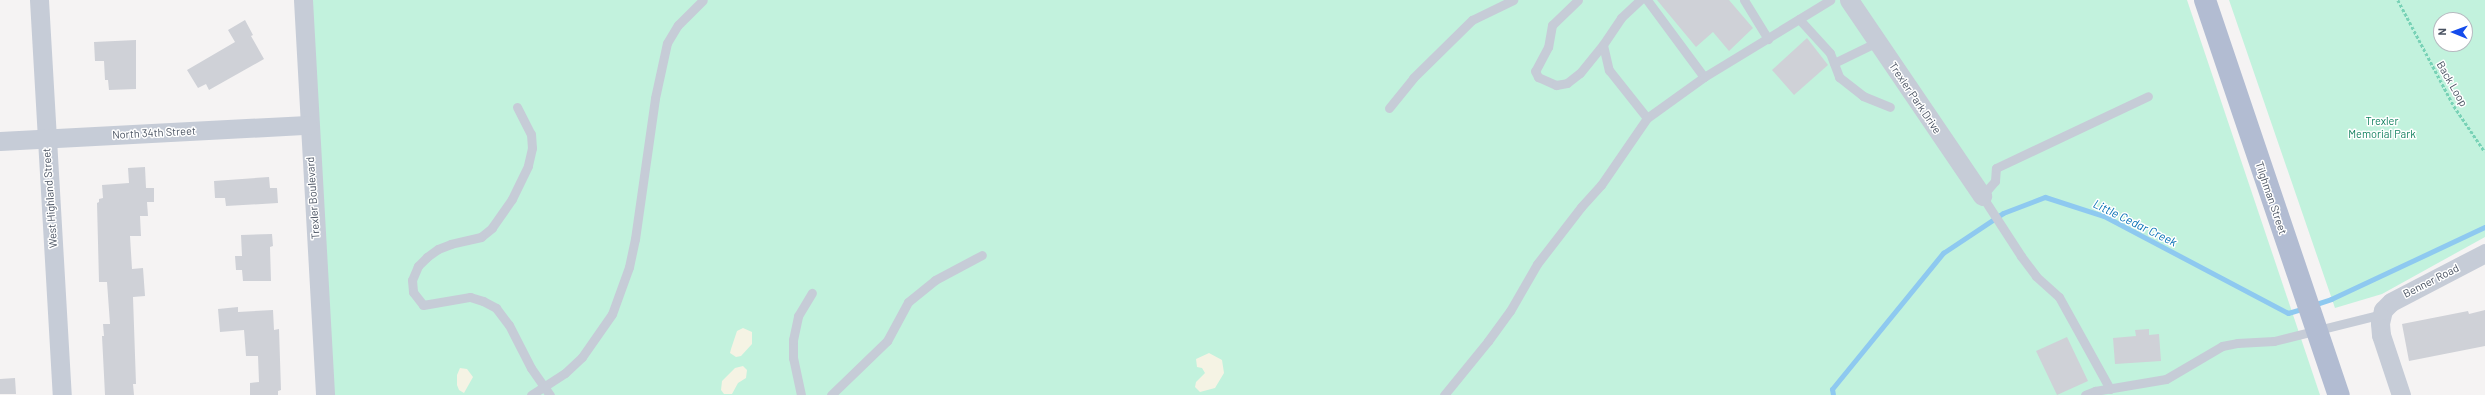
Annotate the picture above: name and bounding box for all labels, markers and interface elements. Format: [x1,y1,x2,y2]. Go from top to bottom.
north arrow [2433,12,2473,52]
text: N [2435,28,2448,36]
street label: Back Loop [2434,59,2470,109]
street label: Trexler Park Drive [1886,60,1944,136]
park label: Trexler Memorial Park [2348,115,2416,141]
street label: North 34th Street [112,124,196,142]
street label: West Highland Street [40,147,60,249]
street label: Trexler Boulevard [304,156,322,240]
street label: Tilghman Street [2252,160,2290,236]
water label: Little Cedar Creek [2091,197,2179,249]
street label: Benner Road [2401,261,2461,301]

